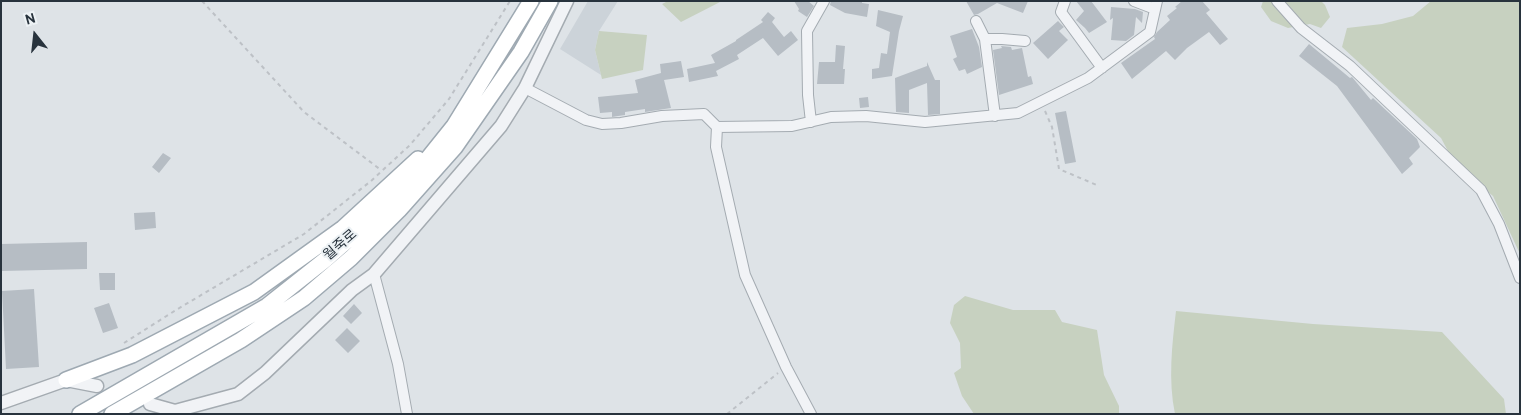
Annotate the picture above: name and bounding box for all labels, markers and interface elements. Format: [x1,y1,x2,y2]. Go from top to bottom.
north arrow [10,10,60,60]
text: N [24,11,38,30]
street label: 월죽로 [321,227,361,265]

